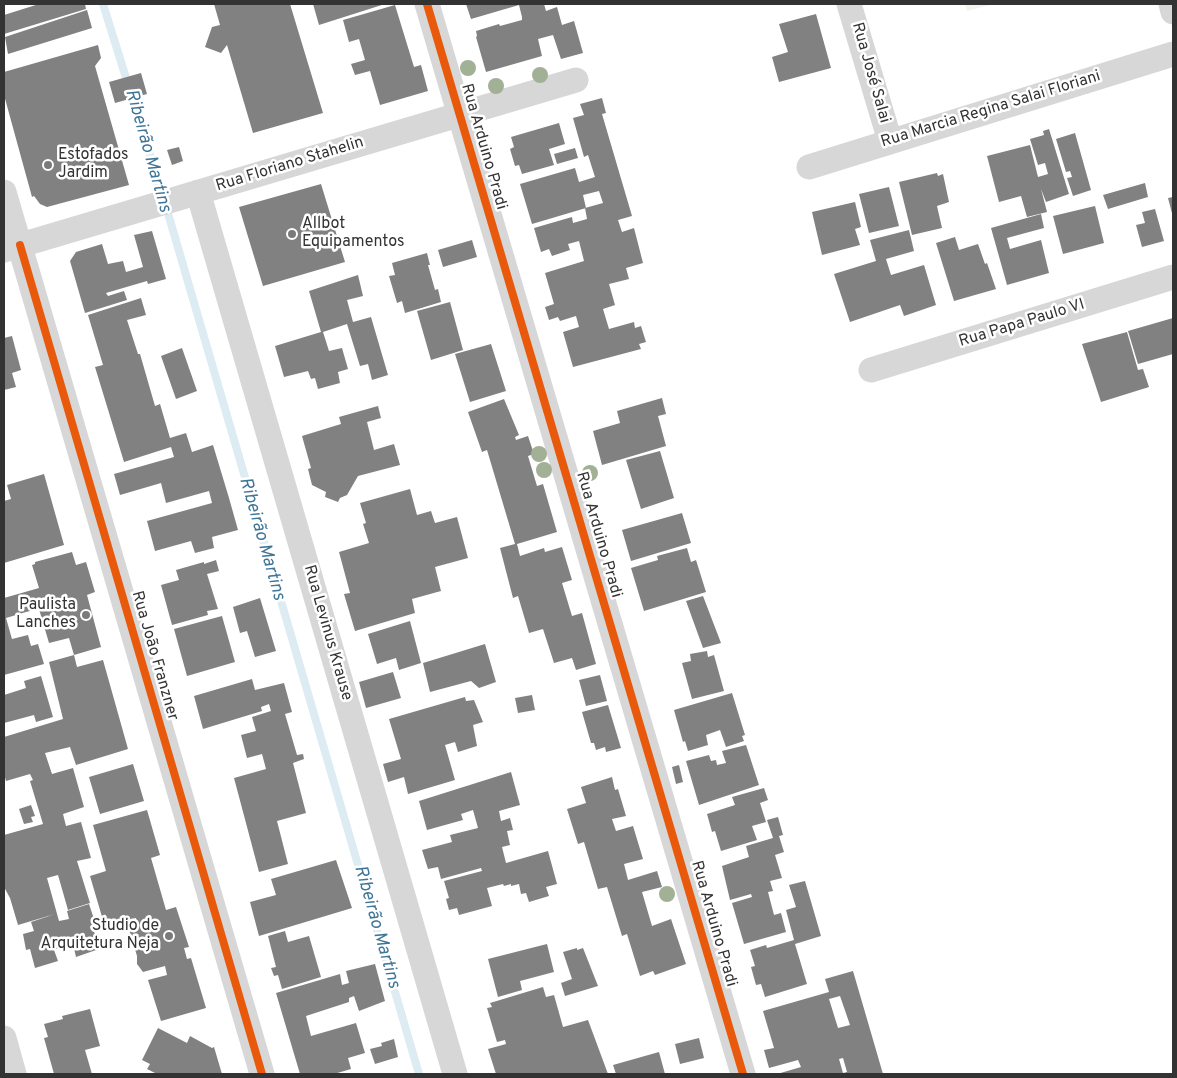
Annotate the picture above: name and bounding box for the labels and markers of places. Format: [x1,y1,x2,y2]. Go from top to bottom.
place label: Estofados Jardim [58,146,129,184]
marker: Estofados Jardim [42,159,54,171]
place label: Allbot Equipamentos [302,215,404,253]
marker: Allbot Equipamentos [286,228,298,240]
place label: Paulista Lanches [16,596,76,634]
marker: Paulista Lanches [80,609,92,621]
place label: Studio de Arquitetura Neja [41,917,159,955]
marker: Studio de Arquitetura Neja [163,930,175,942]

